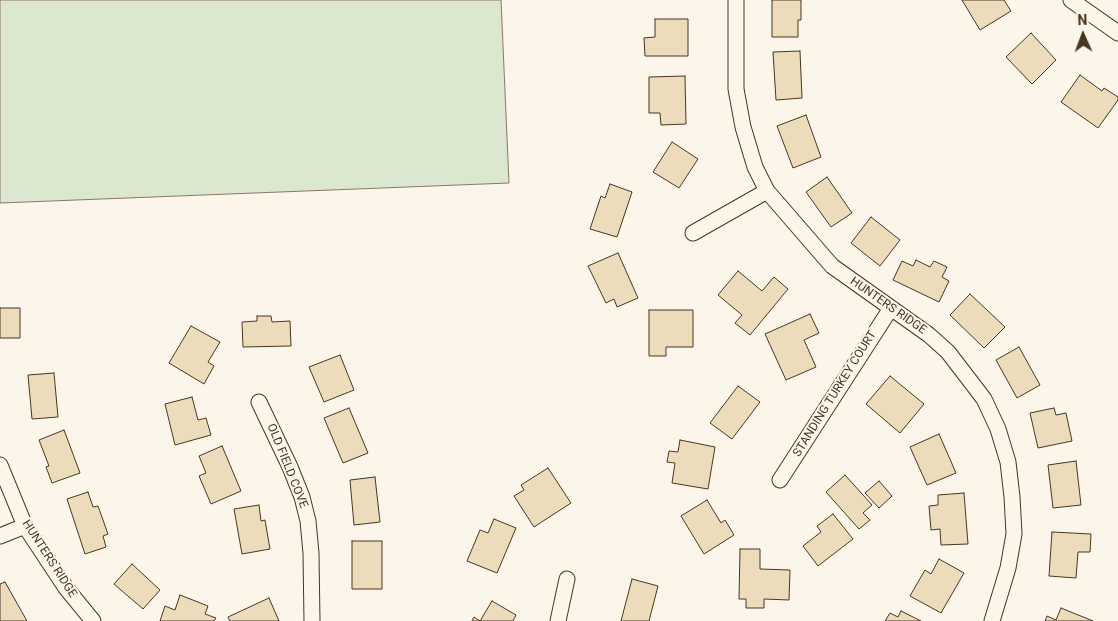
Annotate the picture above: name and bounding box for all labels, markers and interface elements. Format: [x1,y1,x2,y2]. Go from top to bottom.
north arrow [1058,10,1108,60]
text: N [1077,12,1088,28]
street label: HUNTERS RIDGE [847,274,929,338]
street label: STANDING TURKEY COURT [790,328,880,460]
street label: OLD FIELD COVE [263,422,311,510]
street label: HUNTERS RIDGE [19,517,79,601]

